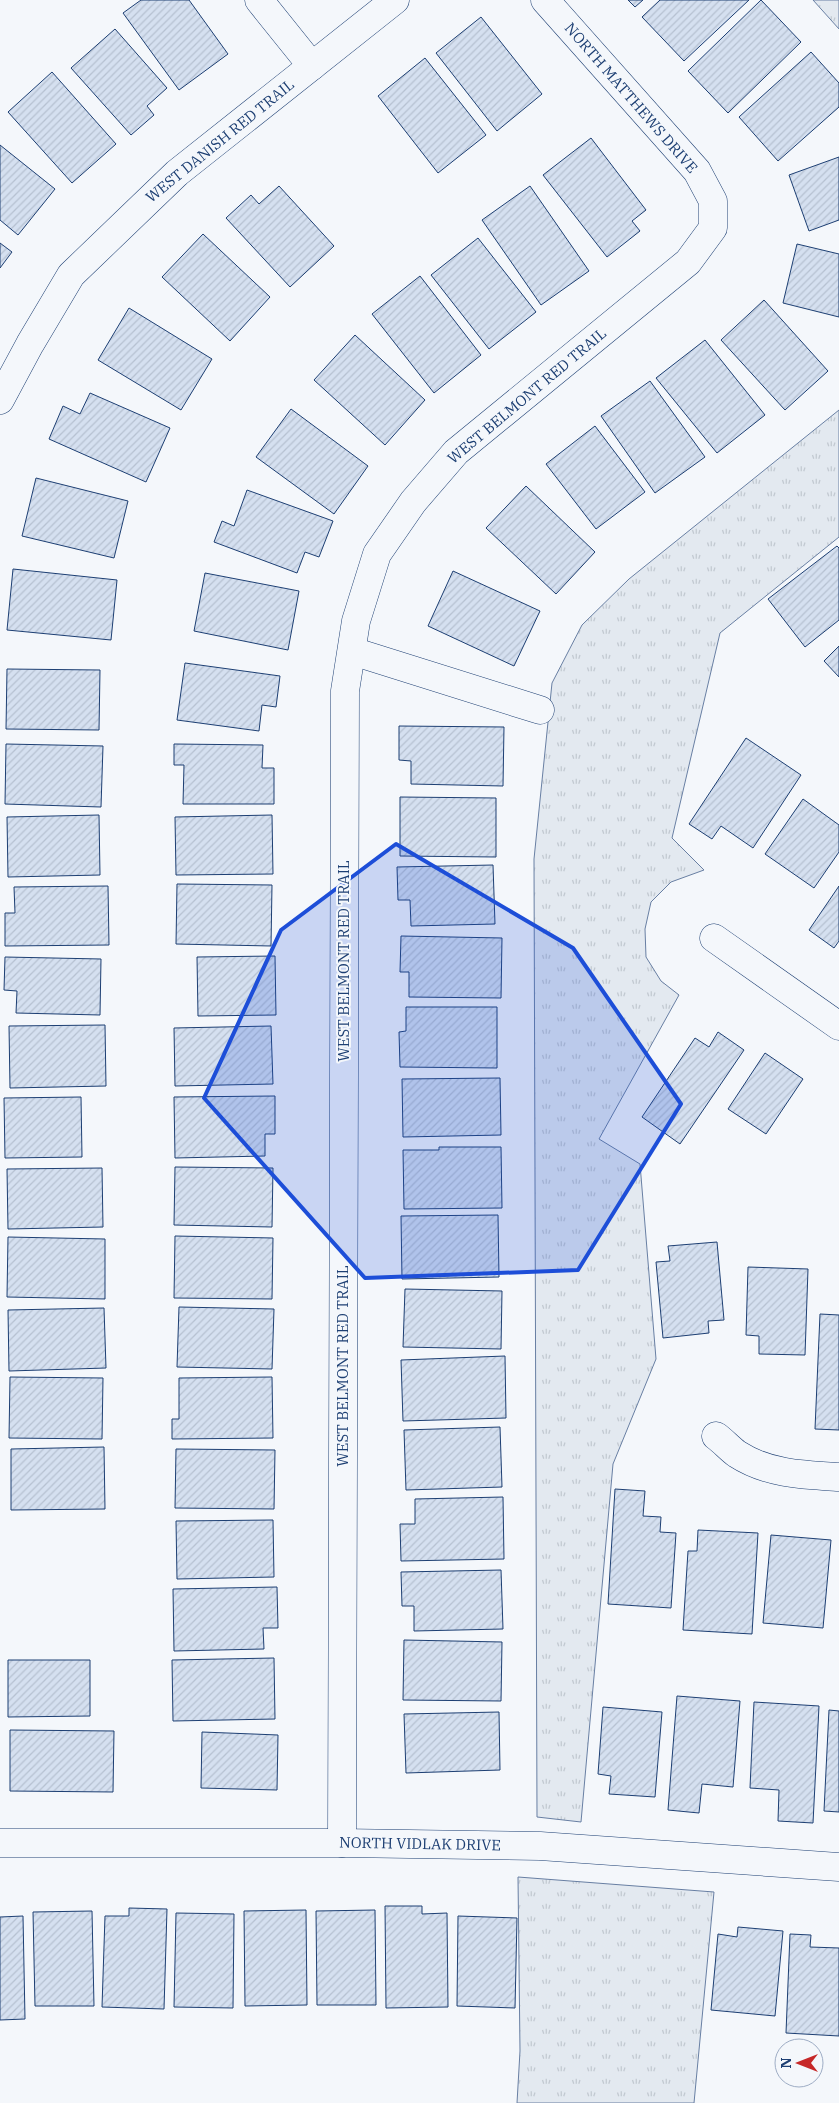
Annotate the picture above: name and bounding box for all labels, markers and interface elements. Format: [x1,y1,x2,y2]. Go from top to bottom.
street label: NORTH MATTHEWS DRIVE [561,19,702,177]
street label: WEST DANISH RED TRAIL [142,75,298,206]
street label: WEST BELMONT RED TRAIL [443,324,610,468]
street label: WEST BELMONT RED TRAIL [334,860,353,1062]
street label: WEST BELMONT RED TRAIL [333,1265,352,1467]
street label: NORTH VIDLAK DRIVE [339,1833,501,1854]
north arrow [774,2038,824,2088]
text: N [777,2057,795,2069]

